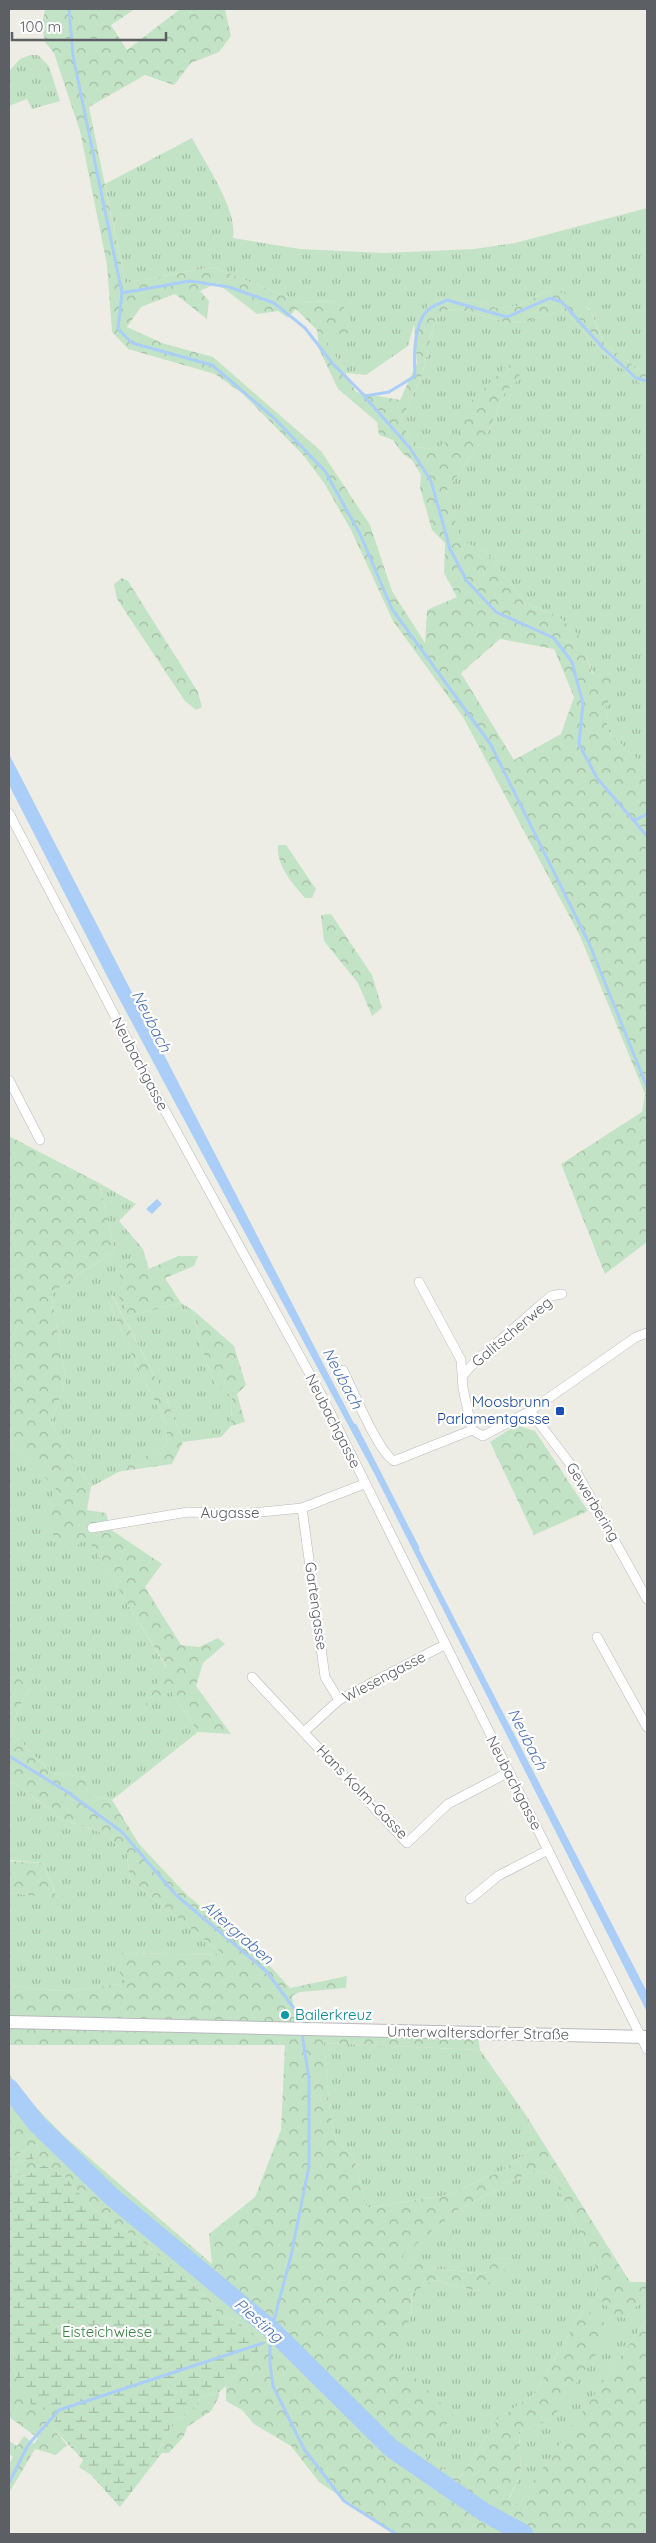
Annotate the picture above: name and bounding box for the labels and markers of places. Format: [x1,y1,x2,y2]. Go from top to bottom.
place label: Moosbrunn Parlamentgasse [437,1392,550,1428]
marker: Moosbrunn Parlamentgasse [554,1405,566,1417]
place label: Bailerkreuz [295,2005,372,2024]
marker: Bailerkreuz [279,2009,291,2021]

